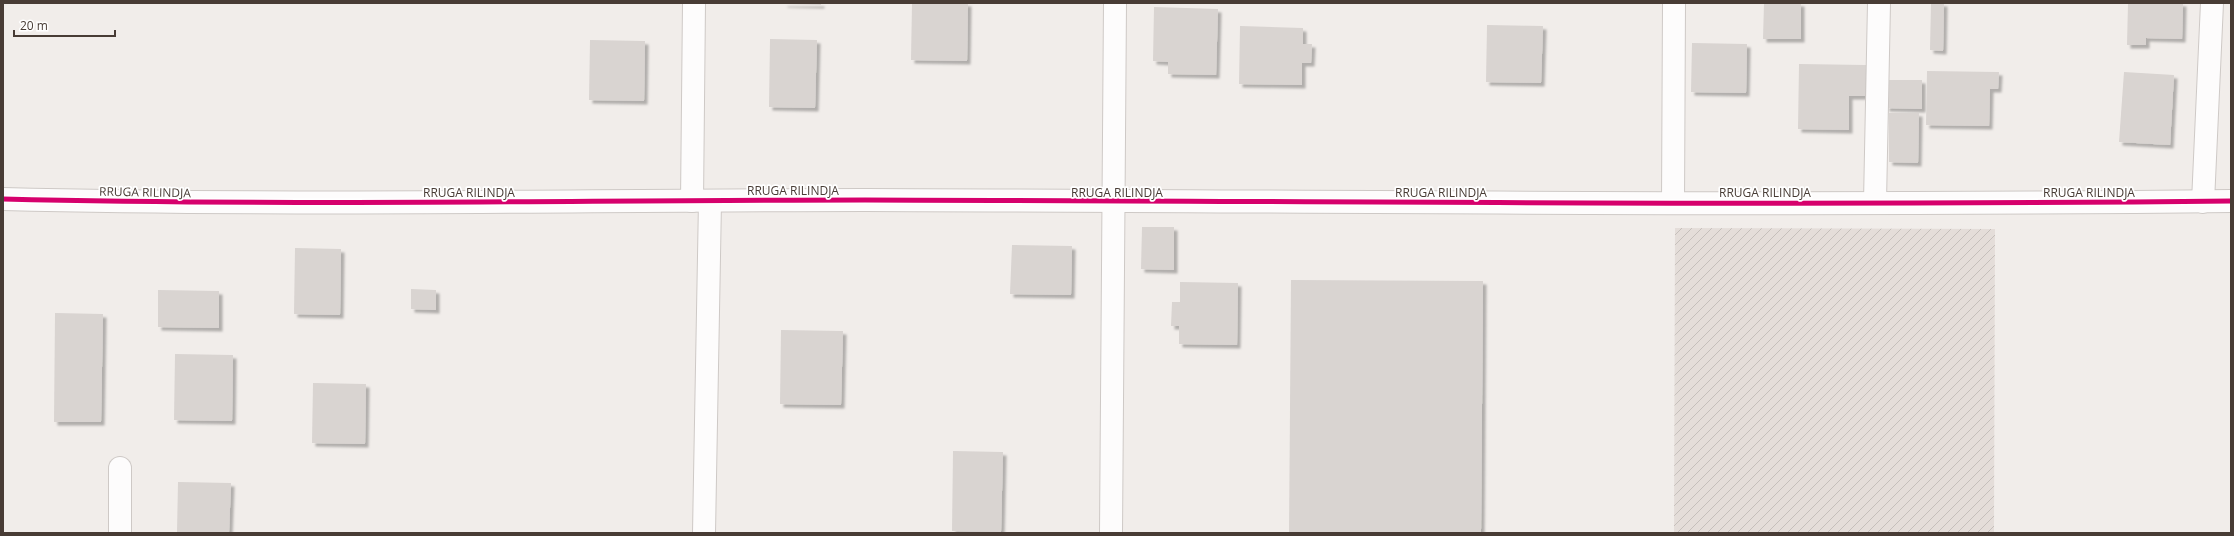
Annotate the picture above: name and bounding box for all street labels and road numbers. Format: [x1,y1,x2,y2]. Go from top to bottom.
street label: RRUGA RILINDJA [747,182,839,199]
street label: RRUGA RILINDJA [99,183,192,201]
street label: RRUGA RILINDJA [423,184,515,201]
street label: RRUGA RILINDJA [1071,184,1163,201]
street label: RRUGA RILINDJA [1395,184,1487,201]
street label: RRUGA RILINDJA [1719,184,1811,201]
street label: RRUGA RILINDJA [2043,184,2135,201]

